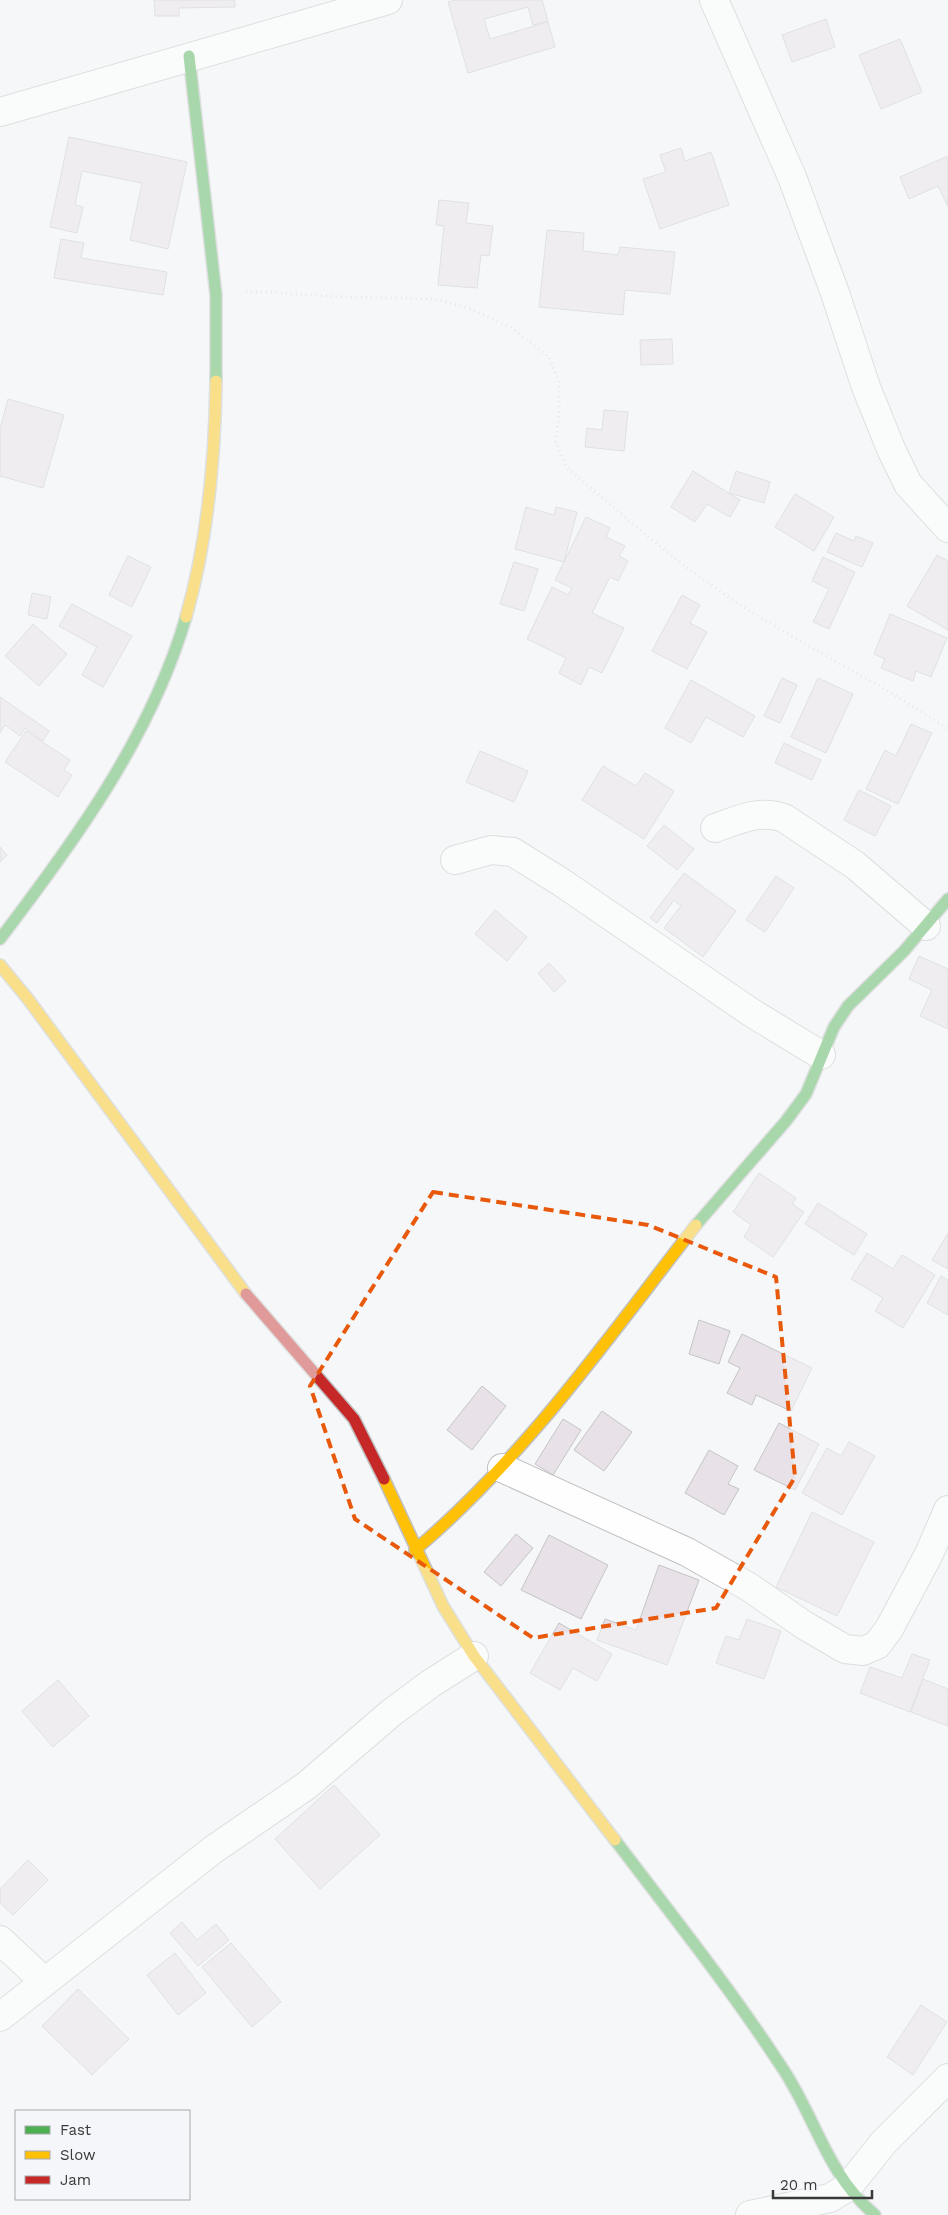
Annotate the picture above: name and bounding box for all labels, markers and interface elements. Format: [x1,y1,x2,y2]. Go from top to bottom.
legend [15,2110,190,2200]
text: Fast [60,2121,92,2139]
text: Slow [60,2146,96,2164]
scale bar [773,2168,872,2200]
text: Jam [60,2171,91,2189]
text: 20 m [780,2176,818,2194]

